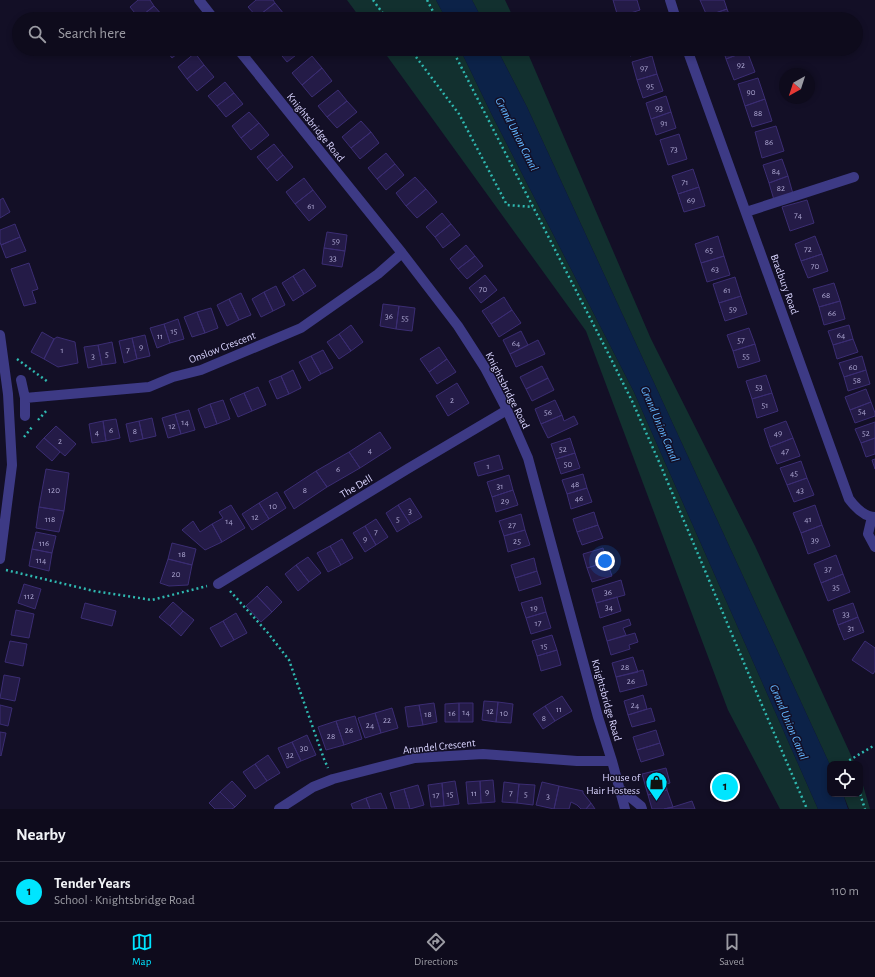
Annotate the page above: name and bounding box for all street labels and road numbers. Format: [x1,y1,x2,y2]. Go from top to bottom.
street label: Knightsbridge Road [285,91,347,164]
street label: Bradbury Road [769,253,801,316]
street label: Onslow Crescent [187,330,258,365]
street label: Knightsbridge Road [483,350,532,431]
street label: The Dell [338,473,374,500]
street label: Knightsbridge Road [590,658,624,743]
street label: Arundel Crescent [402,737,476,756]

